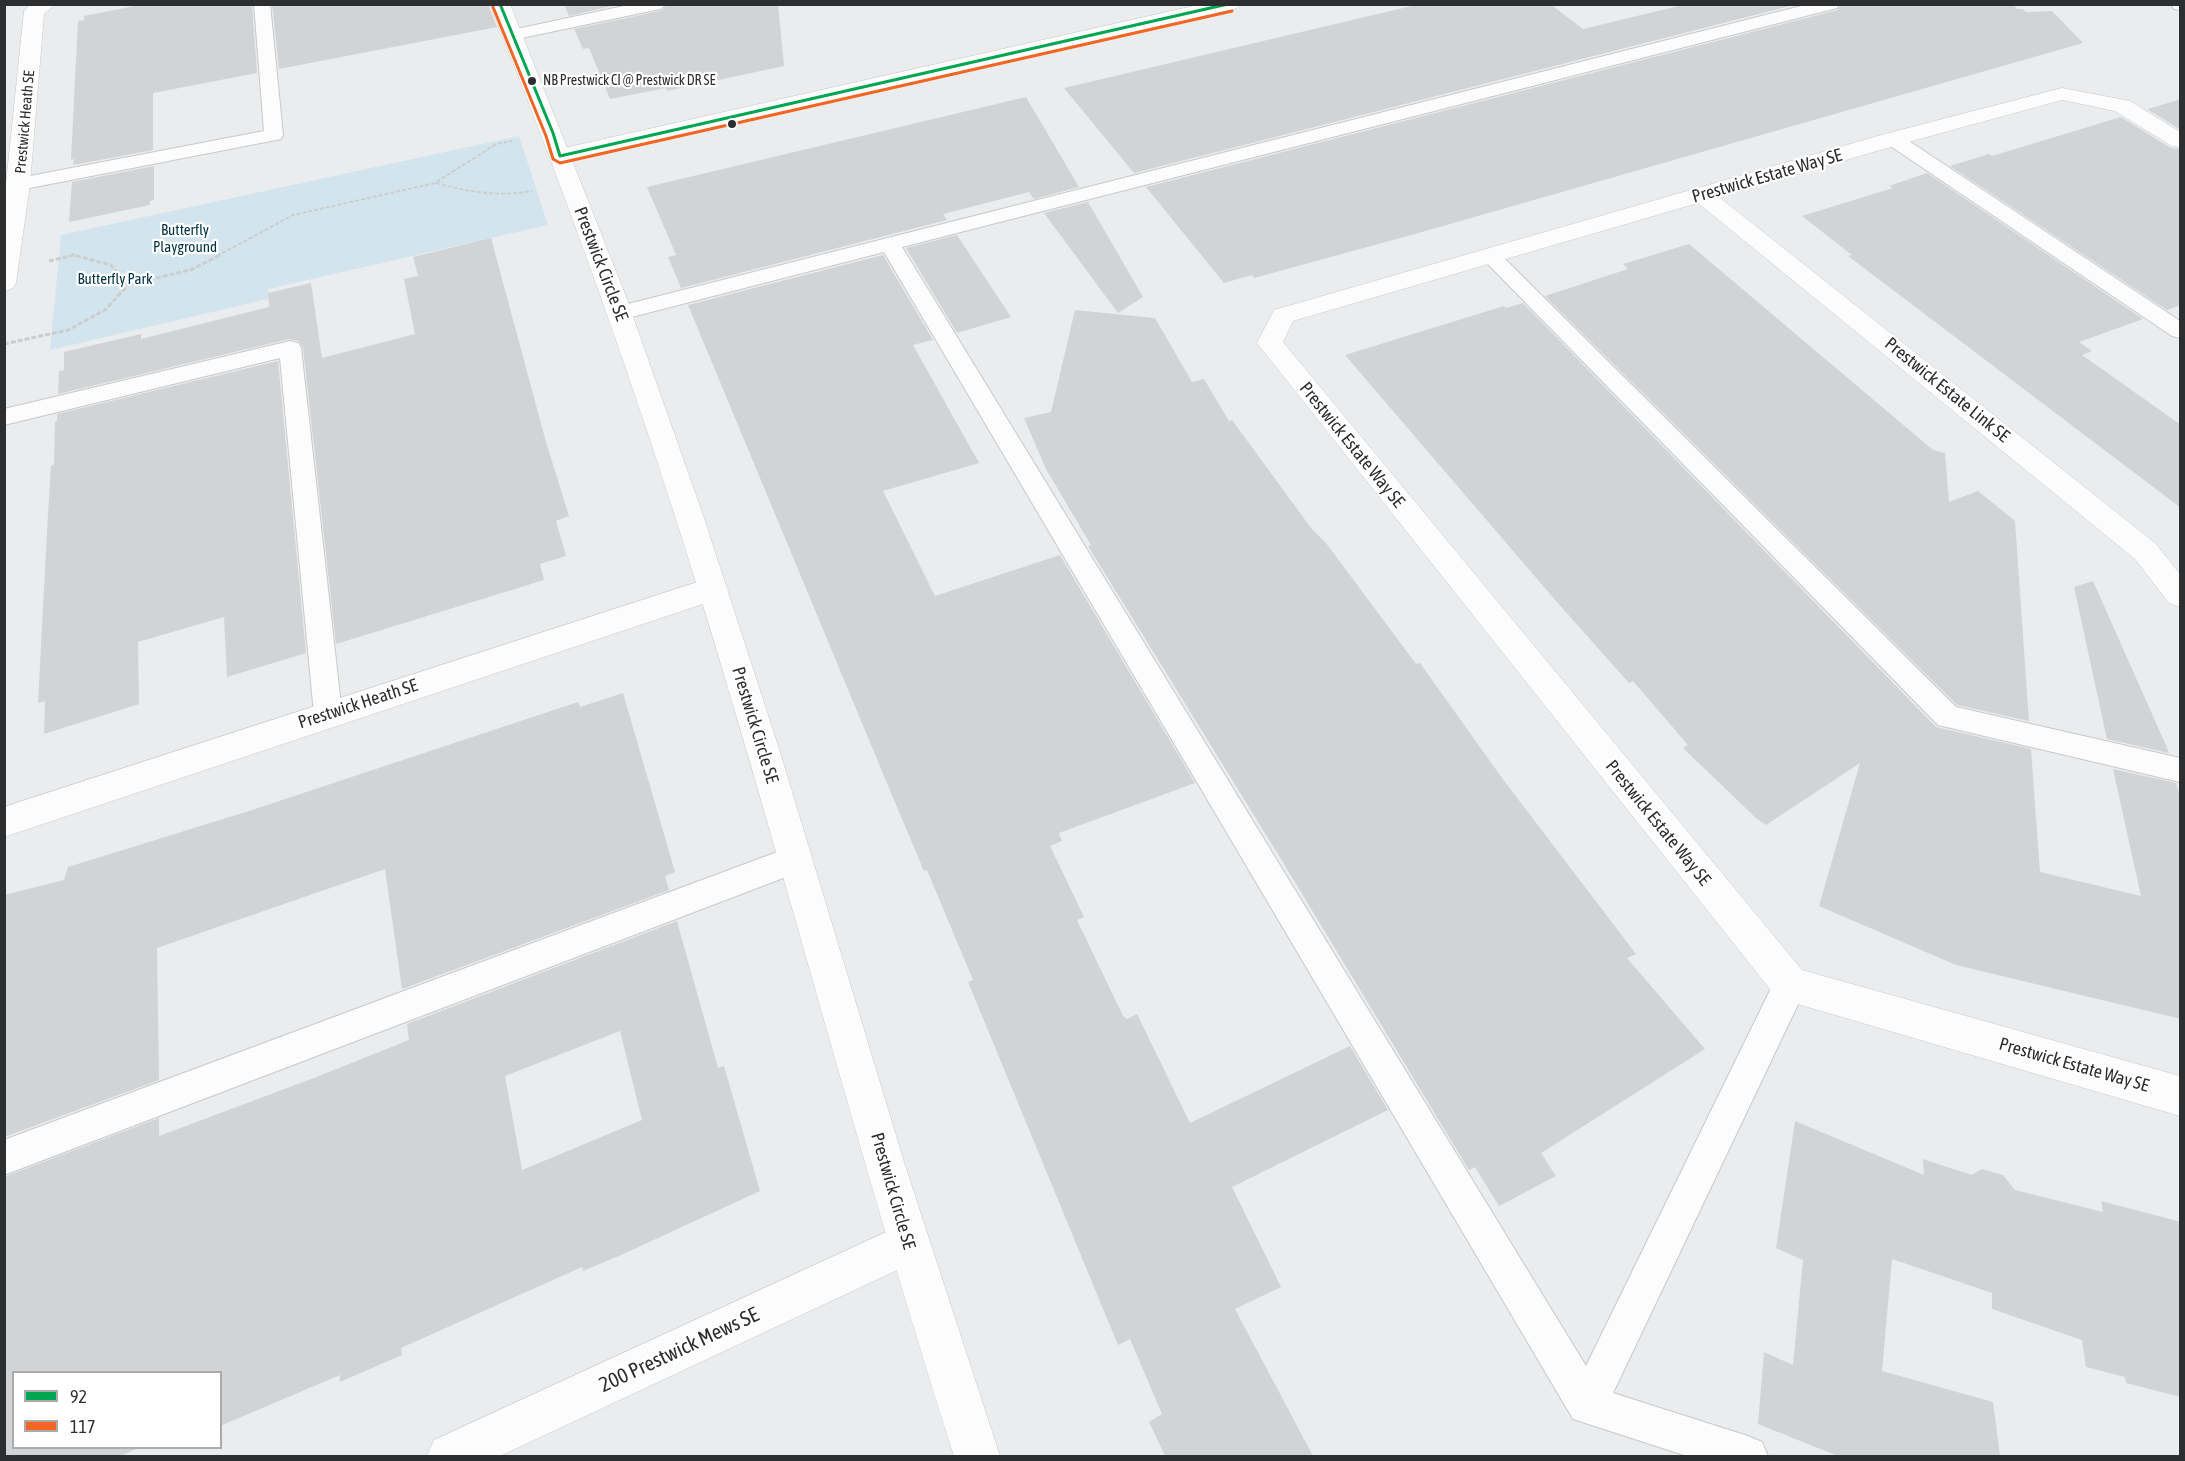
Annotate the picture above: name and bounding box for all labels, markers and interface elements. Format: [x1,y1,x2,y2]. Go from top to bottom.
street label: Prestwick Heath SE [12,70,38,174]
place label: NB Prestwick CI @ Prestwick DR SE [543,73,715,89]
marker: NB Prestwick CI @ Prestwick DR SE [526,75,538,87]
unlabelled marker [726,118,738,130]
street label: Prestwick Estate Way SE [1690,144,1844,208]
street label: Prestwick Circle SE [569,204,633,324]
park label: Butterfly Playground [153,221,217,256]
park label: Butterfly Park [77,270,153,288]
street label: Prestwick Estate Link SE [1880,333,2014,447]
street label: Prestwick Estate Way SE [1295,378,1409,512]
street label: Prestwick Circle SE [727,664,783,786]
street label: Prestwick Heath SE [296,675,420,733]
street label: Prestwick Estate Way SE [1601,756,1715,890]
street label: Prestwick Estate Way SE [1997,1033,2151,1097]
street label: Prestwick Circle SE [866,1130,920,1252]
street label: 200 Prestwick Mews SE [595,1302,763,1398]
legend [12,1371,222,1449]
text: 92 [70,1386,87,1407]
text: 117 [70,1416,95,1437]

